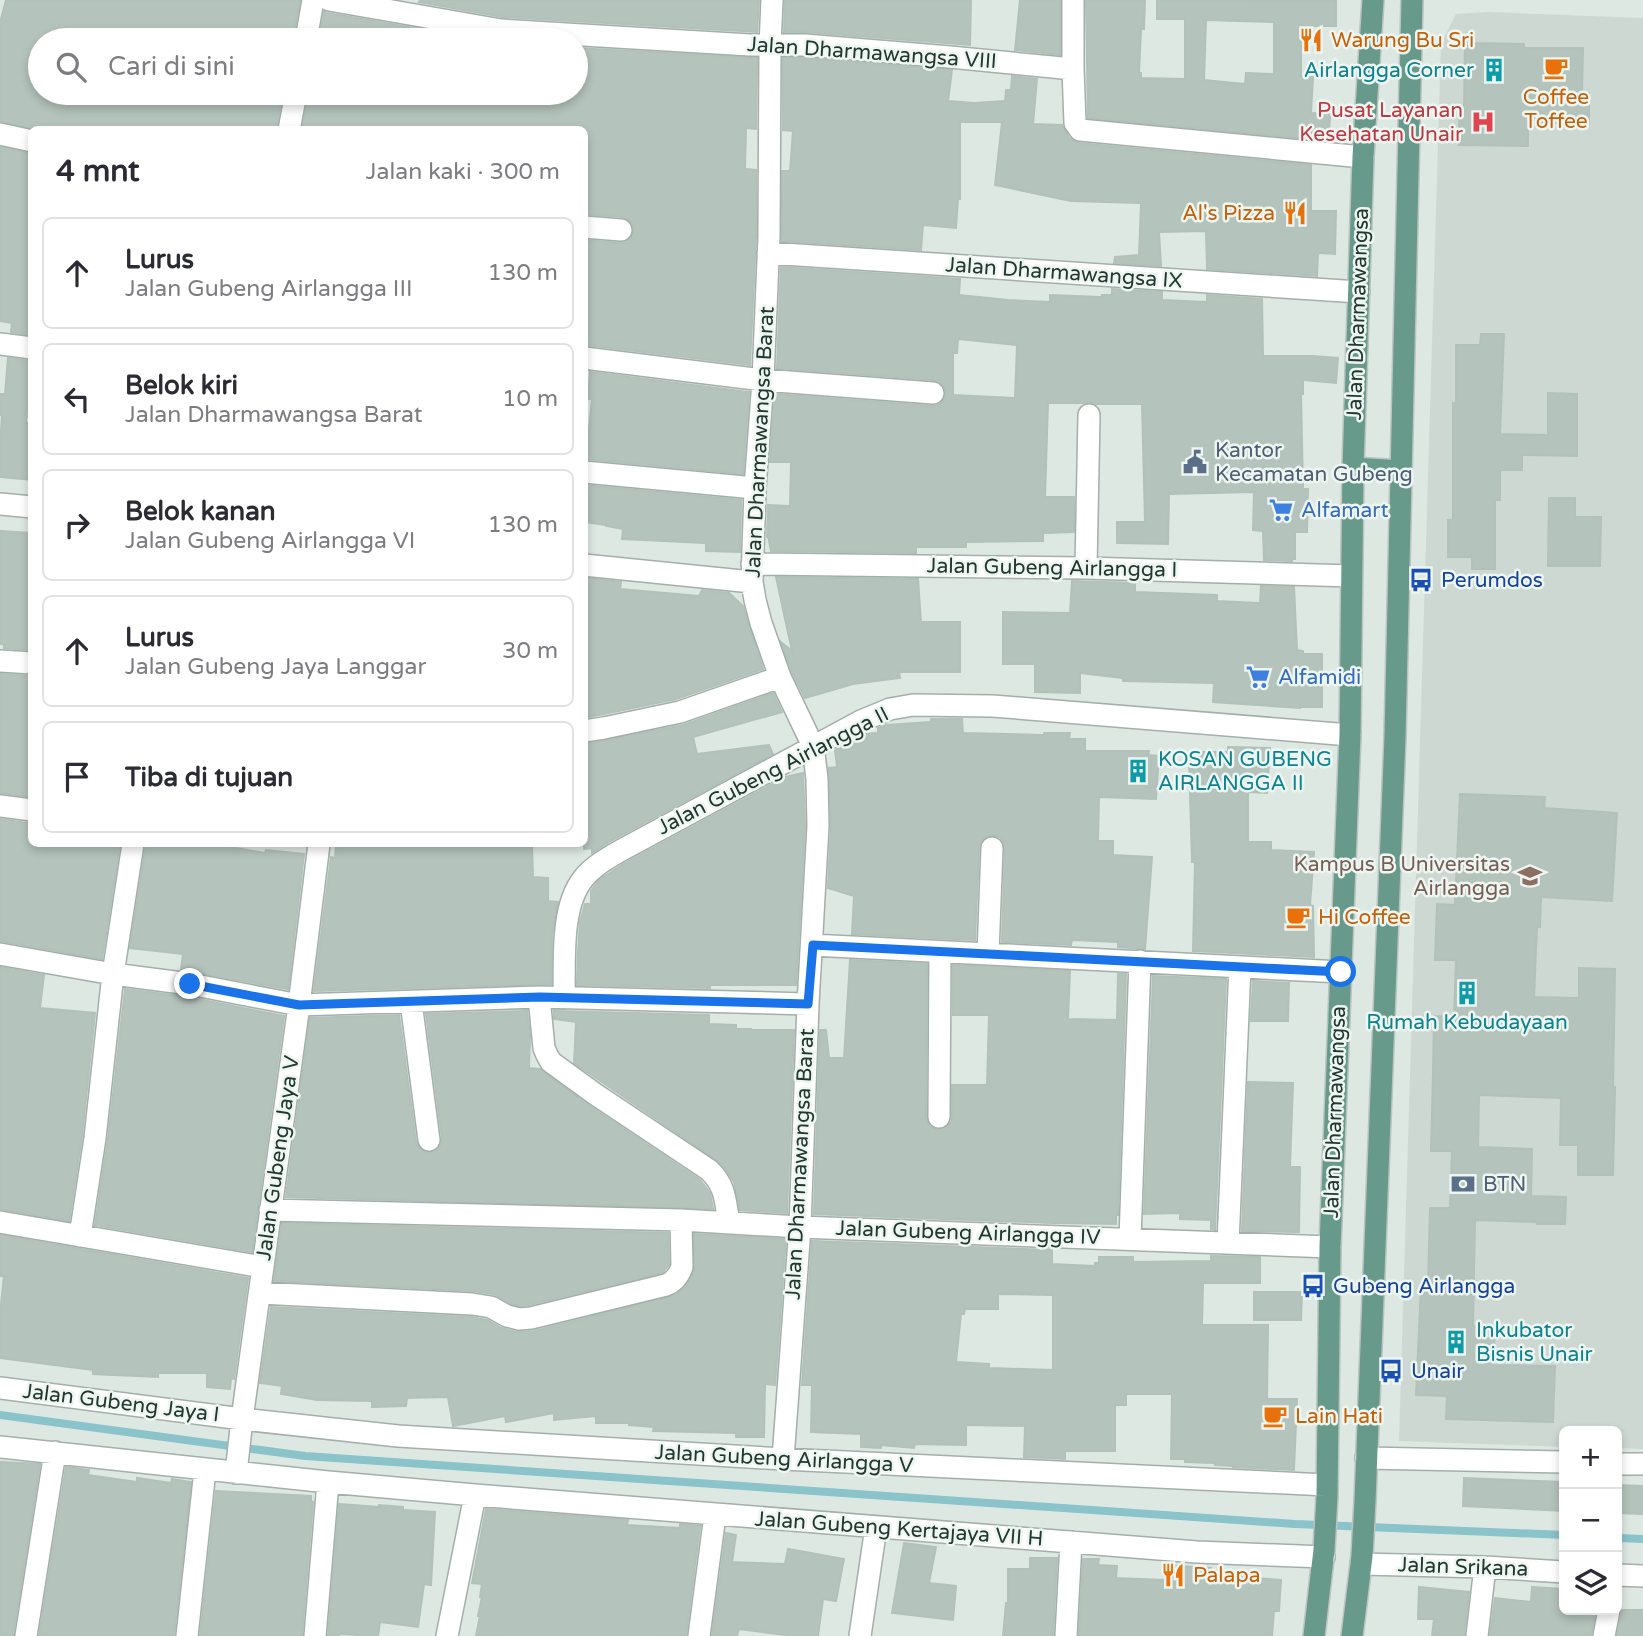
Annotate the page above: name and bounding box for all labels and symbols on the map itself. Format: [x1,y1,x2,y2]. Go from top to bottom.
restaurant icon: Warung Bu Sri [1297,26,1325,54]
place label: Warung Bu Sri [1331,28,1474,53]
street label: Jalan Dharmawangsa VIII [746,32,998,74]
cafe icon: Coffee Toffee [1542,54,1570,82]
building icon: Airlangga Corner [1480,56,1508,84]
place label: Airlangga Corner [1304,58,1474,83]
place label: Coffee Toffee [1523,85,1589,134]
place label: Pusat Layanan Kesehatan Unair [1299,98,1463,147]
hospital icon: Pusat Layanan Kesehatan Unair [1469,108,1497,136]
restaurant icon: Al's Pizza [1281,199,1309,227]
place label: Al's Pizza [1182,201,1275,226]
street label: Jalan Dharmawangsa [1342,208,1374,420]
street label: Jalan Dharmawangsa IX [945,252,1183,294]
street label: Jalan Dharmawangsa Barat [740,306,780,578]
place label: Kantor Kecamatan Gubeng [1215,438,1413,487]
public building icon: Kantor Kecamatan Gubeng [1181,448,1209,476]
supermarket icon: Alfamart [1267,496,1295,524]
place label: Alfamart [1301,498,1388,523]
street label: Jalan Gubeng Airlangga I [927,553,1177,583]
bus stop icon: Perumdos [1407,566,1435,594]
place label: Perumdos [1441,568,1543,593]
supermarket icon: Alfamidi [1244,663,1272,691]
place label: Alfamidi [1278,665,1361,690]
street label: Jalan Gubeng Airlangga II [653,702,893,840]
place label: KOSAN GUBENG AIRLANGGA II [1158,747,1332,796]
building icon: KOSAN GUBENG AIRLANGGA II [1124,757,1152,785]
place label: Kampus B Universitas Airlangga [1294,852,1510,901]
school or university icon: Kampus B Universitas Airlangga [1516,862,1544,890]
cafe icon: Hi Coffee [1284,903,1312,931]
place label: Hi Coffee [1318,905,1411,930]
route start [1325,956,1356,987]
route end [174,968,205,999]
building icon: Rumah Kebudayaan [1453,979,1481,1007]
street label: Jalan Dharmawangsa [1319,1006,1351,1218]
place label: Rumah Kebudayaan [1366,1010,1568,1035]
street label: Jalan Dharmawangsa Barat [780,1028,820,1300]
street label: Jalan Gubeng Jaya V [251,1054,305,1262]
bank icon: BTN [1449,1170,1477,1198]
place label: BTN [1483,1172,1526,1197]
street label: Jalan Gubeng Airlangga IV [835,1216,1101,1250]
bus stop icon: Gubeng Airlangga [1299,1272,1327,1300]
place label: Gubeng Airlangga [1333,1274,1515,1299]
place label: Inkubator Bisnis Unair [1476,1318,1593,1367]
building icon: Inkubator Bisnis Unair [1442,1328,1470,1356]
bus stop icon: Unair [1377,1357,1405,1385]
place label: Unair [1411,1359,1464,1384]
street label: Jalan Gubeng Jaya I [21,1379,221,1427]
cafe icon: Lain Hati [1261,1402,1289,1430]
place label: Lain Hati [1295,1404,1383,1429]
street label: Jalan Gubeng Airlangga V [654,1440,914,1478]
street label: Jalan Gubeng Kertajaya VII H [754,1506,1044,1552]
street label: Jalan Srikana [1397,1552,1529,1582]
restaurant icon: Palapa [1159,1561,1187,1589]
place label: Palapa [1193,1563,1260,1588]

